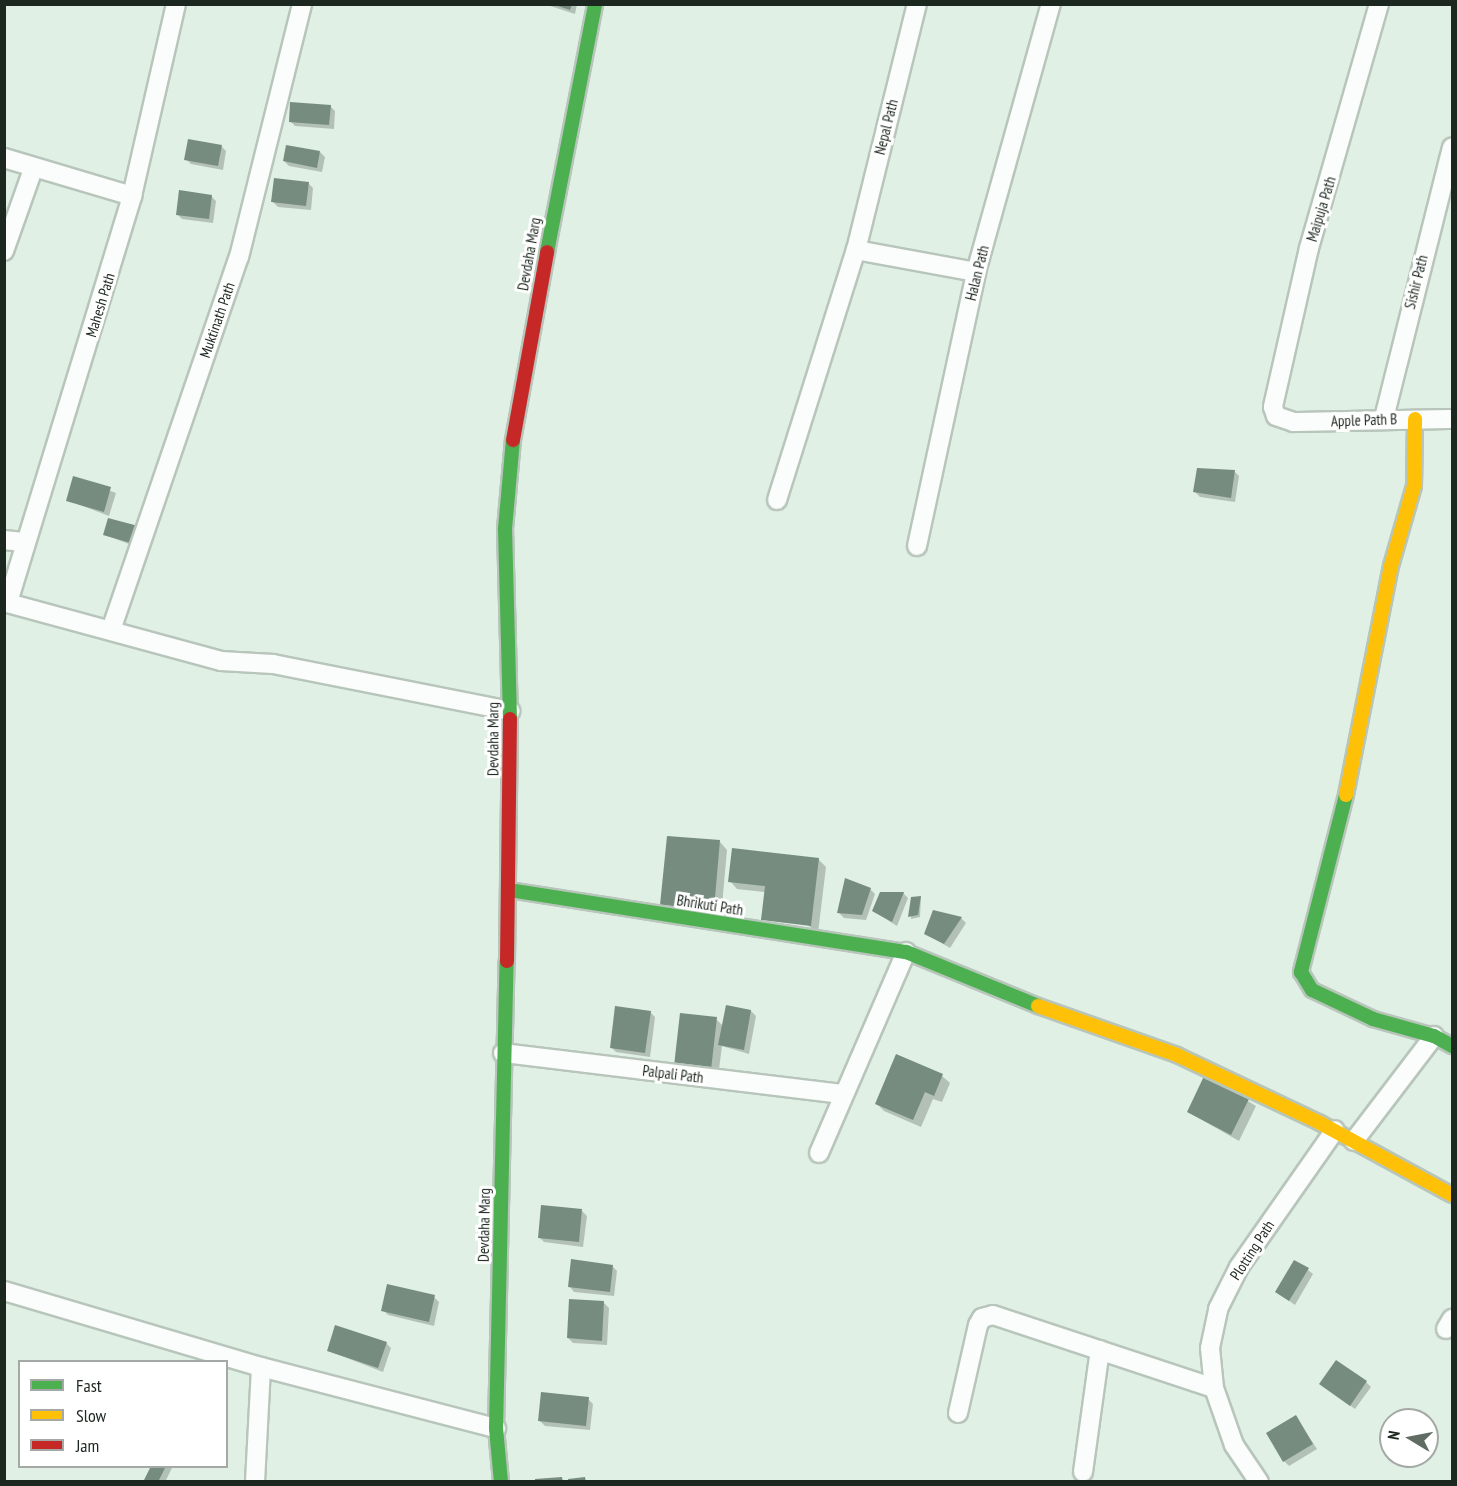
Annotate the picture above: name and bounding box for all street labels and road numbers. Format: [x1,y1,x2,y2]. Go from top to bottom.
street label: Nepal Path [870,97,902,157]
street label: Maipuja Path [1303,174,1339,244]
street label: Devdaha Marg [514,216,544,292]
street label: Halan Path [961,243,993,303]
street label: Sishir Path [1401,253,1431,311]
street label: Mahesh Path [82,271,118,339]
street label: Muktinath Path [196,280,238,360]
street label: Apple Path B [1331,410,1397,430]
street label: Devdaha Marg [484,702,502,776]
street label: Bhrikuti Path [676,891,744,919]
street label: Palpali Path [641,1061,705,1087]
street label: Devdaha Marg [474,1188,494,1262]
street label: Plotting Path [1226,1217,1278,1283]

